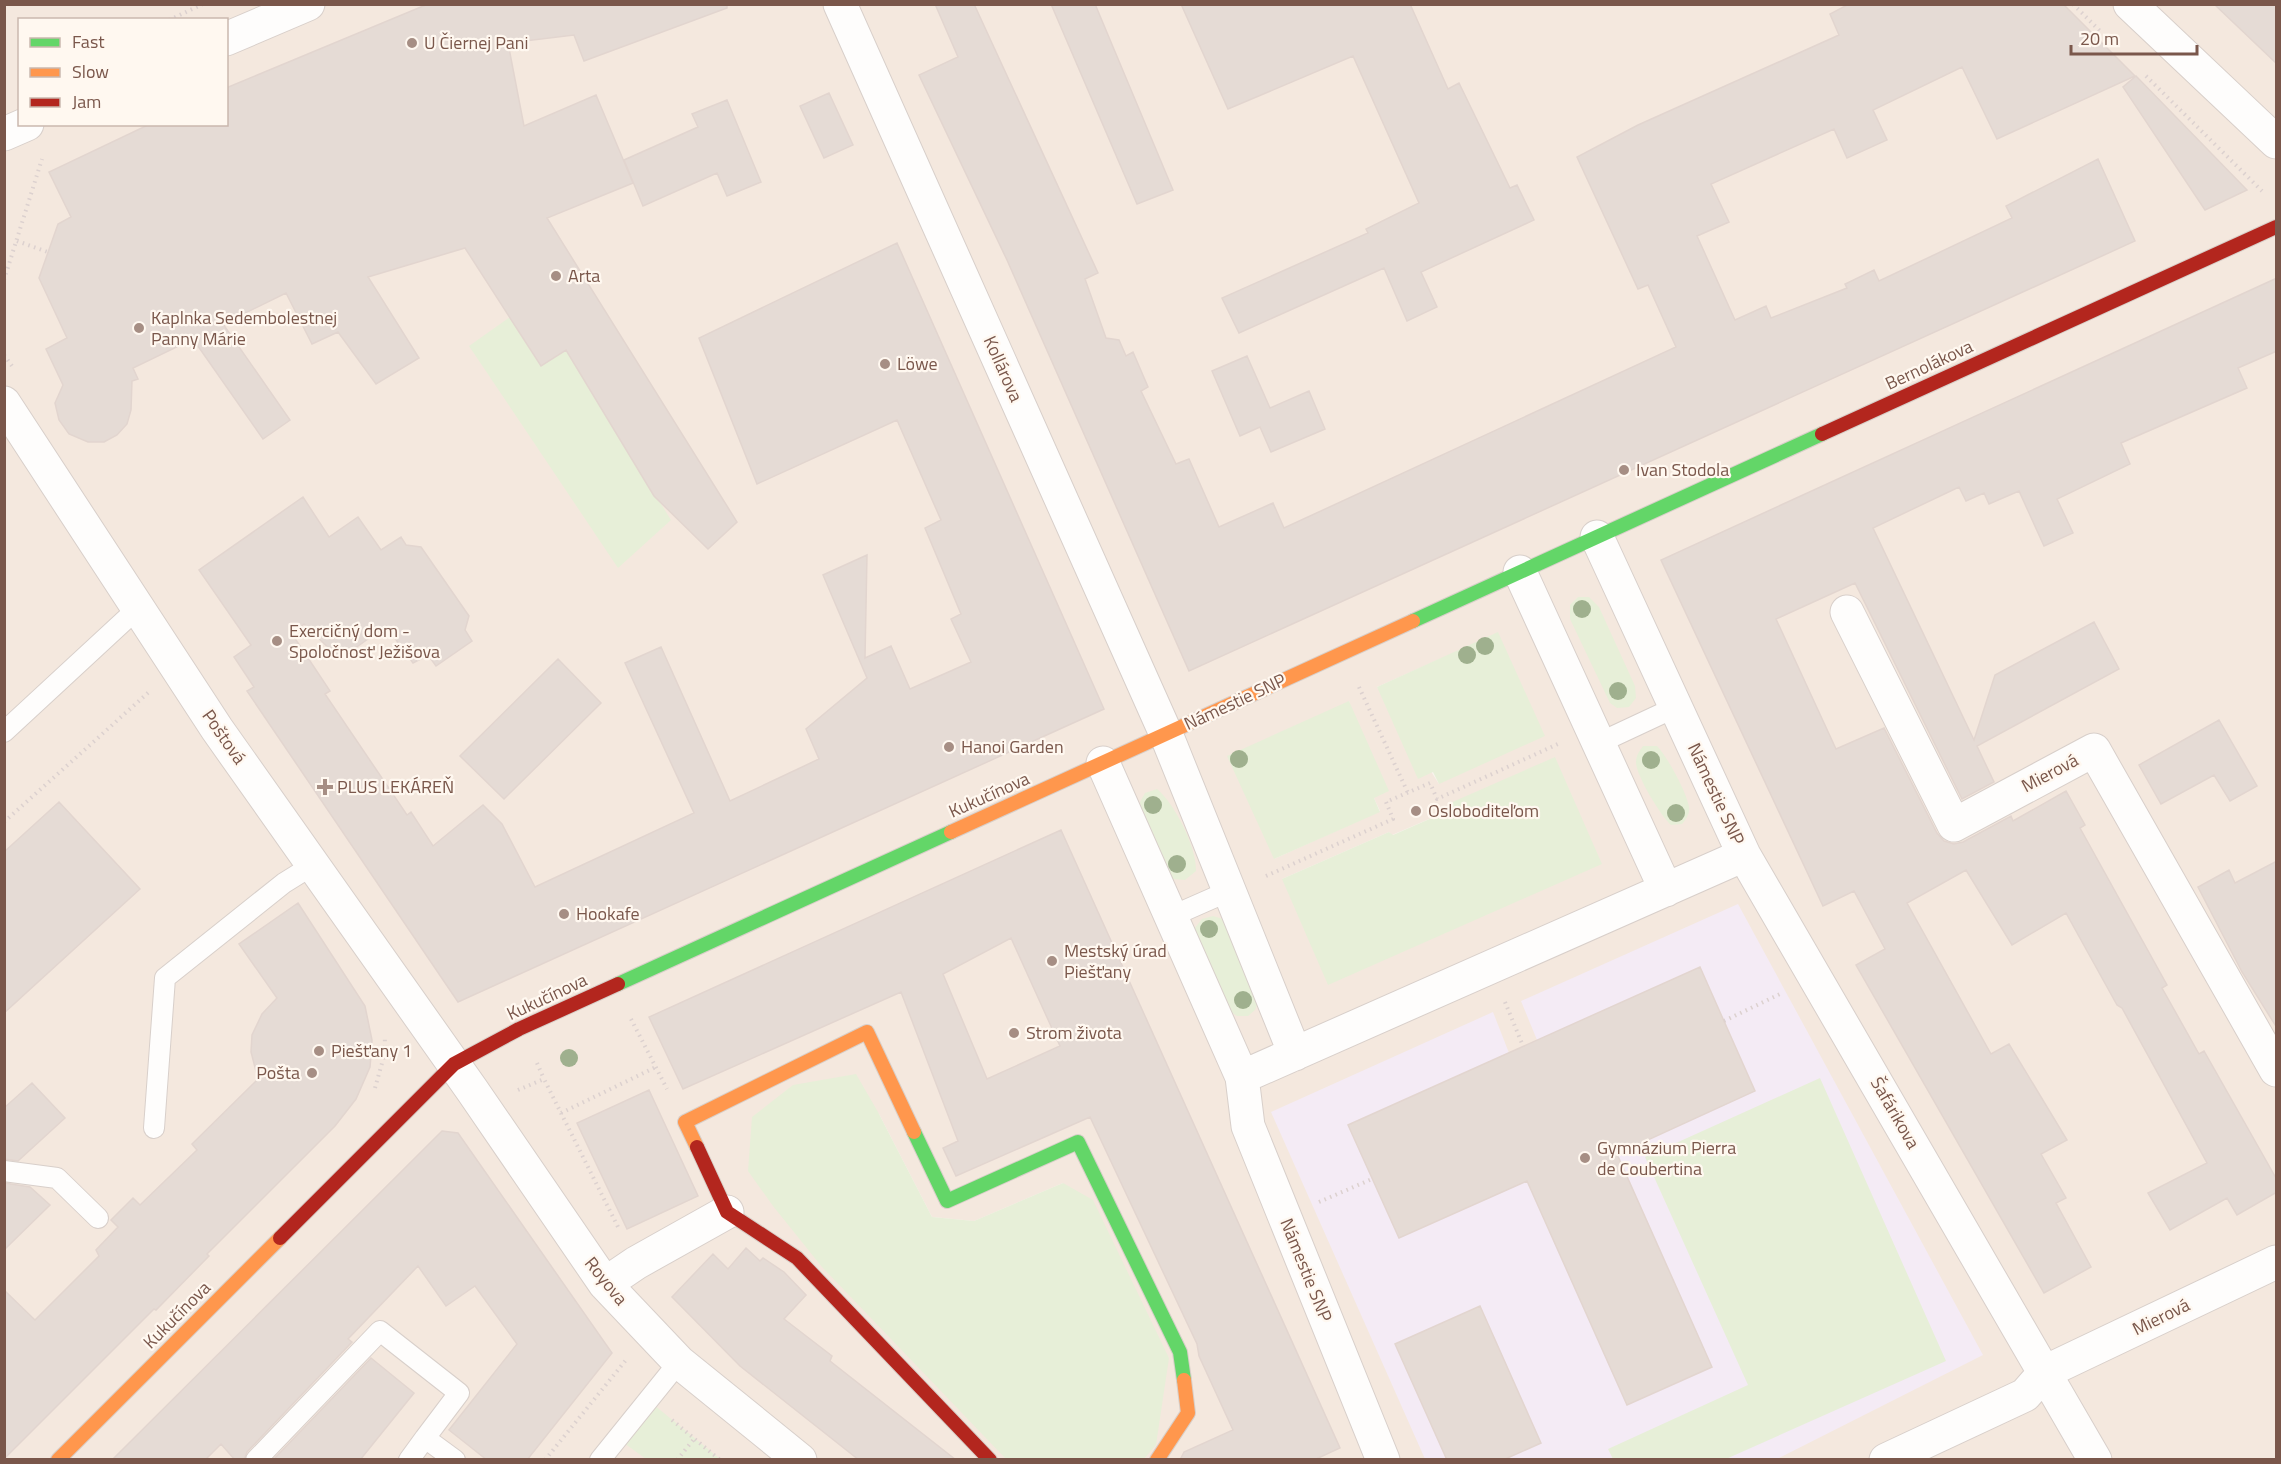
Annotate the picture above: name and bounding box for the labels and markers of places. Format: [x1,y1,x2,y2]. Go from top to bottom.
place label: U Čiernej Pani [424,29,528,56]
marker: U Čiernej Pani [405,36,419,50]
place label: Arta [568,262,600,289]
marker: Arta [549,269,563,283]
place label: Kaplnka Sedembolestnej Panny Márie [151,304,337,352]
marker: Kaplnka Sedembolestnej Panny Márie [132,321,146,335]
place label: Löwe [897,350,938,377]
marker: Löwe [878,357,892,371]
place label: Ivan Stodola [1636,456,1729,483]
marker: Ivan Stodola [1617,463,1631,477]
place label: Exercičný dom - Spoločnosť Ježišova [289,617,440,665]
marker: Exercičný dom - Spoločnosť Ježišova [270,634,284,648]
place label: Hanoi Garden [961,733,1064,760]
marker: Hanoi Garden [942,740,956,754]
place label: PLUS LEKÁREŇ [337,773,454,800]
marker: PLUS LEKÁREŇ [318,780,332,794]
place label: Osloboditeľom [1428,797,1539,824]
marker: Osloboditeľom [1409,804,1423,818]
place label: Hookafe [576,900,640,927]
marker: Hookafe [557,907,571,921]
place label: Mestský úrad Piešťany [1064,937,1167,985]
marker: Mestský úrad Piešťany [1045,954,1059,968]
place label: Strom života [1026,1019,1122,1046]
marker: Strom života [1007,1026,1021,1040]
place label: Piešťany 1 [331,1037,412,1064]
marker: Piešťany 1 [312,1044,326,1058]
place label: Pošta [256,1059,300,1086]
marker: Pošta [305,1066,319,1080]
place label: Gymnázium Pierra de Coubertina [1597,1134,1736,1182]
marker: Gymnázium Pierra de Coubertina [1578,1151,1592,1165]

